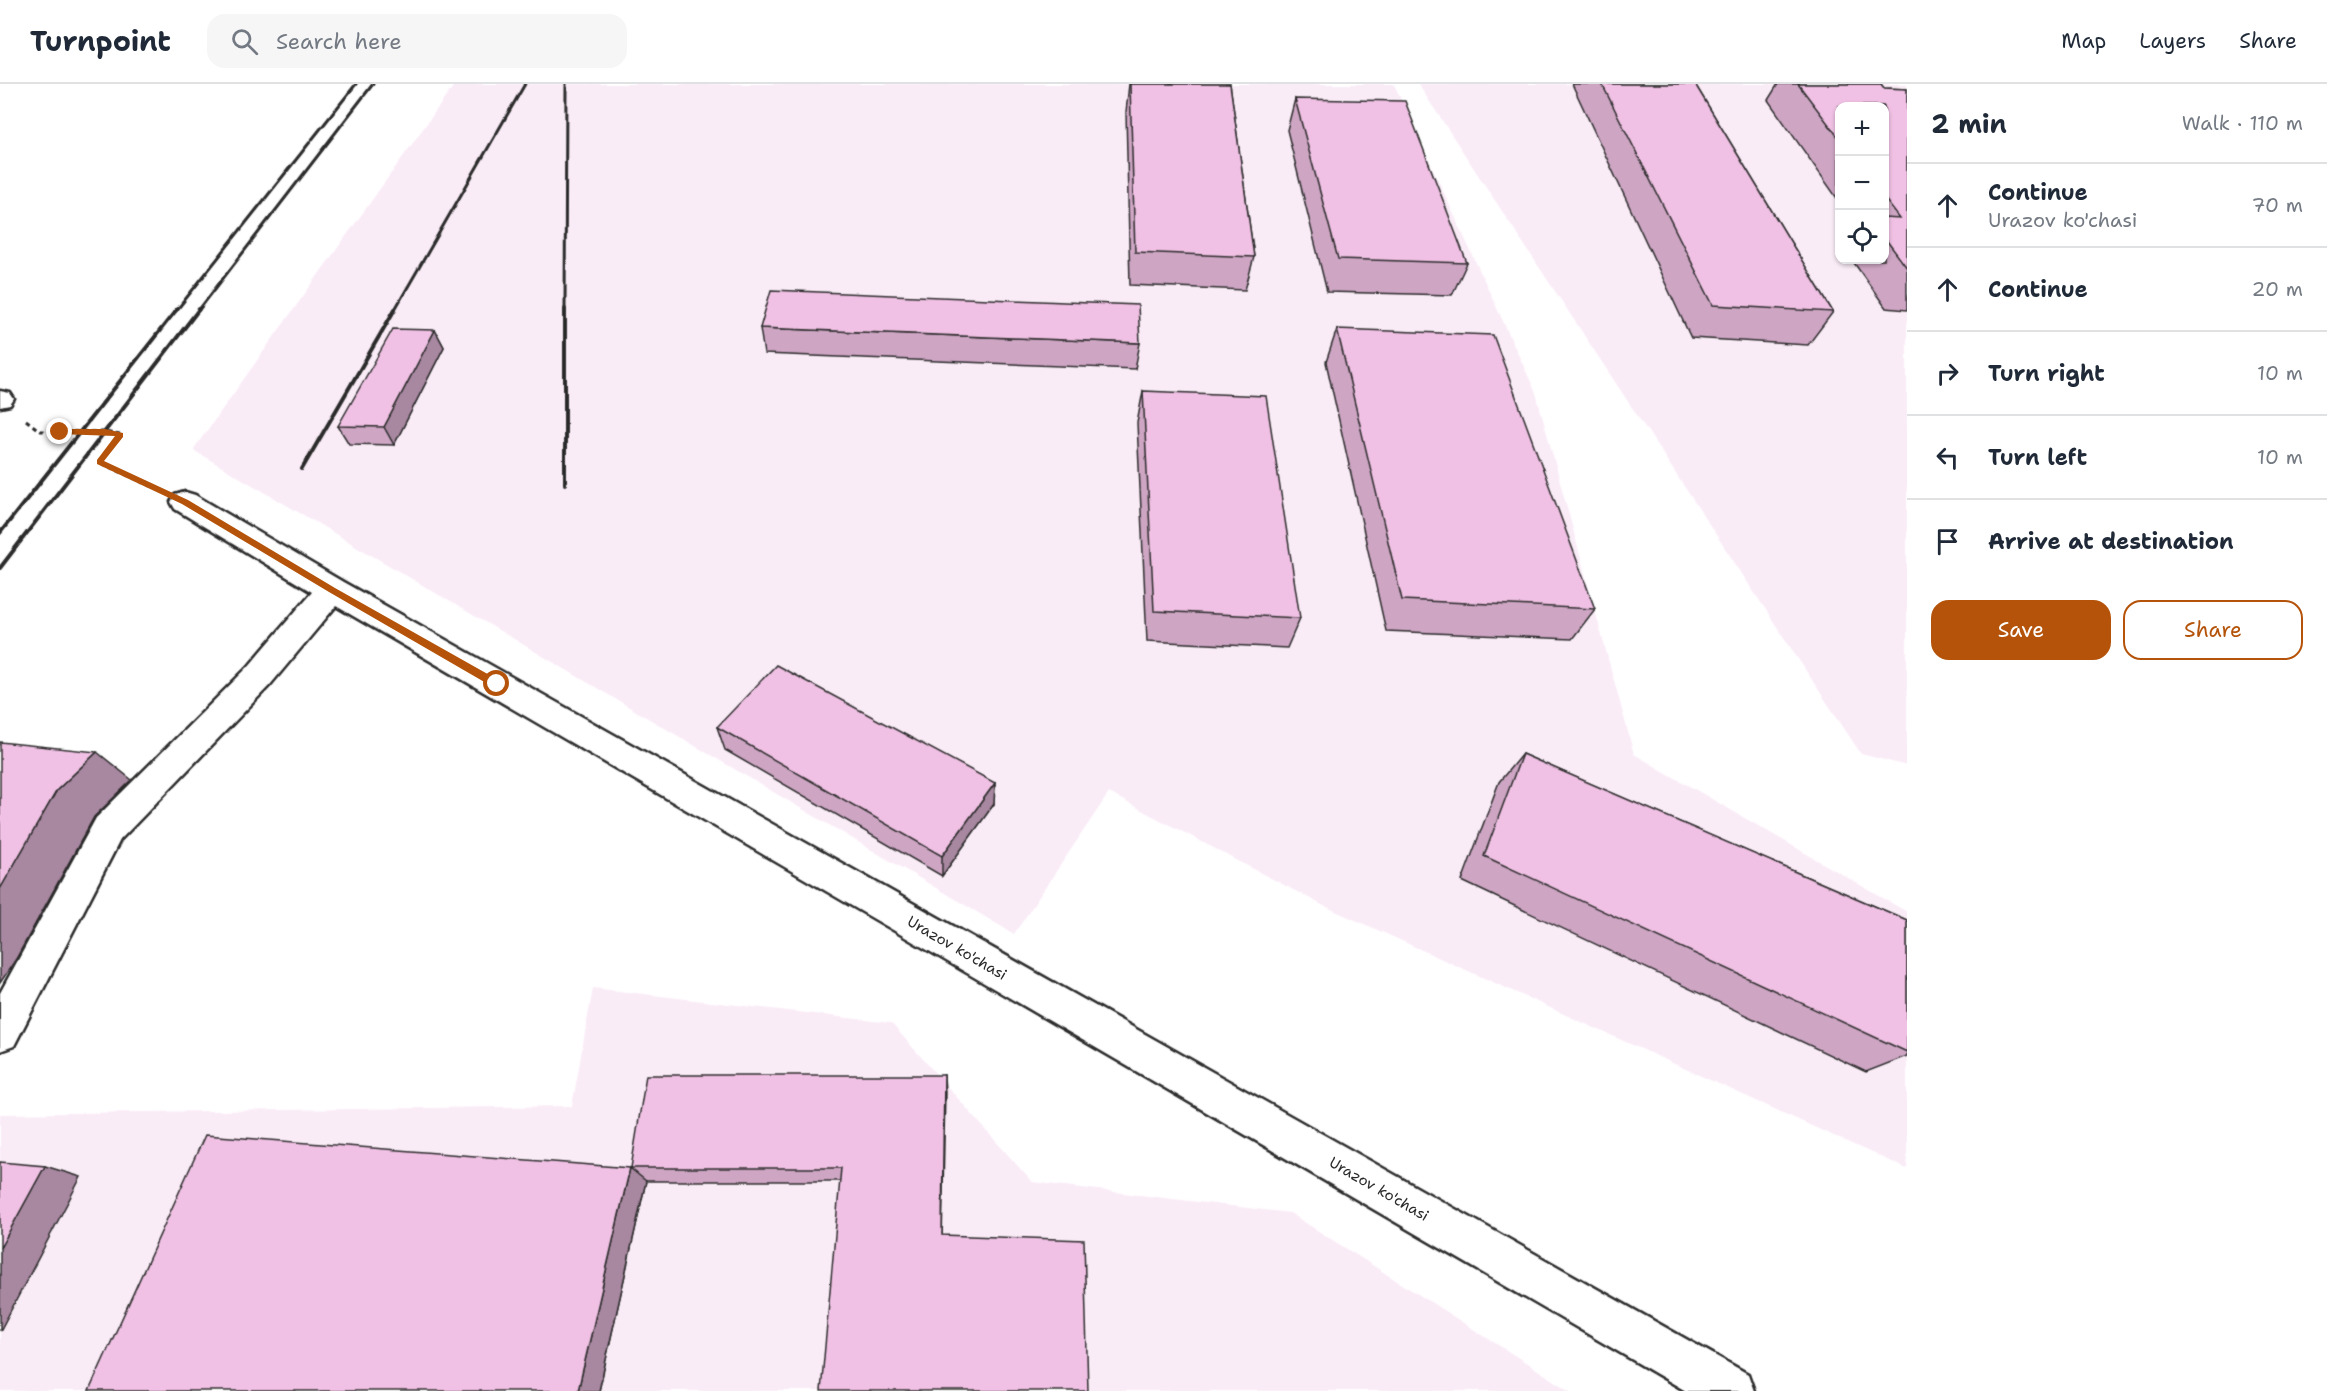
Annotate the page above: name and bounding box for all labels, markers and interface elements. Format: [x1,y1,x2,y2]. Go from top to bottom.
search box [207,14,627,68]
text: Turnpoint [30,22,171,60]
icon: search [228,25,261,58]
text: Search here [276,27,402,56]
text: Map [2061,27,2106,55]
text: Layers [2139,27,2206,55]
text: Share [2239,27,2297,55]
map controls [1835,102,1889,264]
button: + [1835,102,1889,156]
text: 2 min [1931,106,2007,141]
text: Walk · 110 m [2182,110,2303,136]
button: − [1835,156,1889,210]
text: Continue [1988,178,2088,207]
icon: ahead [1931,189,1964,222]
text: 70 m [2251,192,2303,218]
text: Urazov ko'chasi [1988,207,2137,233]
button: locate [1835,210,1889,264]
icon: ahead [1931,273,1964,306]
text: Continue [1988,275,2088,304]
text: 20 m [2252,276,2303,302]
icon: right [1931,357,1964,390]
text: Turn right [1988,359,2105,388]
text: 10 m [2257,360,2303,386]
route end [46,418,72,444]
icon: left [1931,441,1964,474]
text: Turn left [1988,443,2087,472]
text: 10 m [2257,444,2303,470]
icon: arrive [1931,525,1964,558]
text: Arrive at destination [1988,527,2234,556]
button: Save [1931,600,2111,660]
button: Share [2123,600,2303,660]
route start [483,670,509,696]
street label: Urazov ko'chasi [903,911,1011,985]
street label: Urazov ko'chasi [1325,1152,1433,1226]

